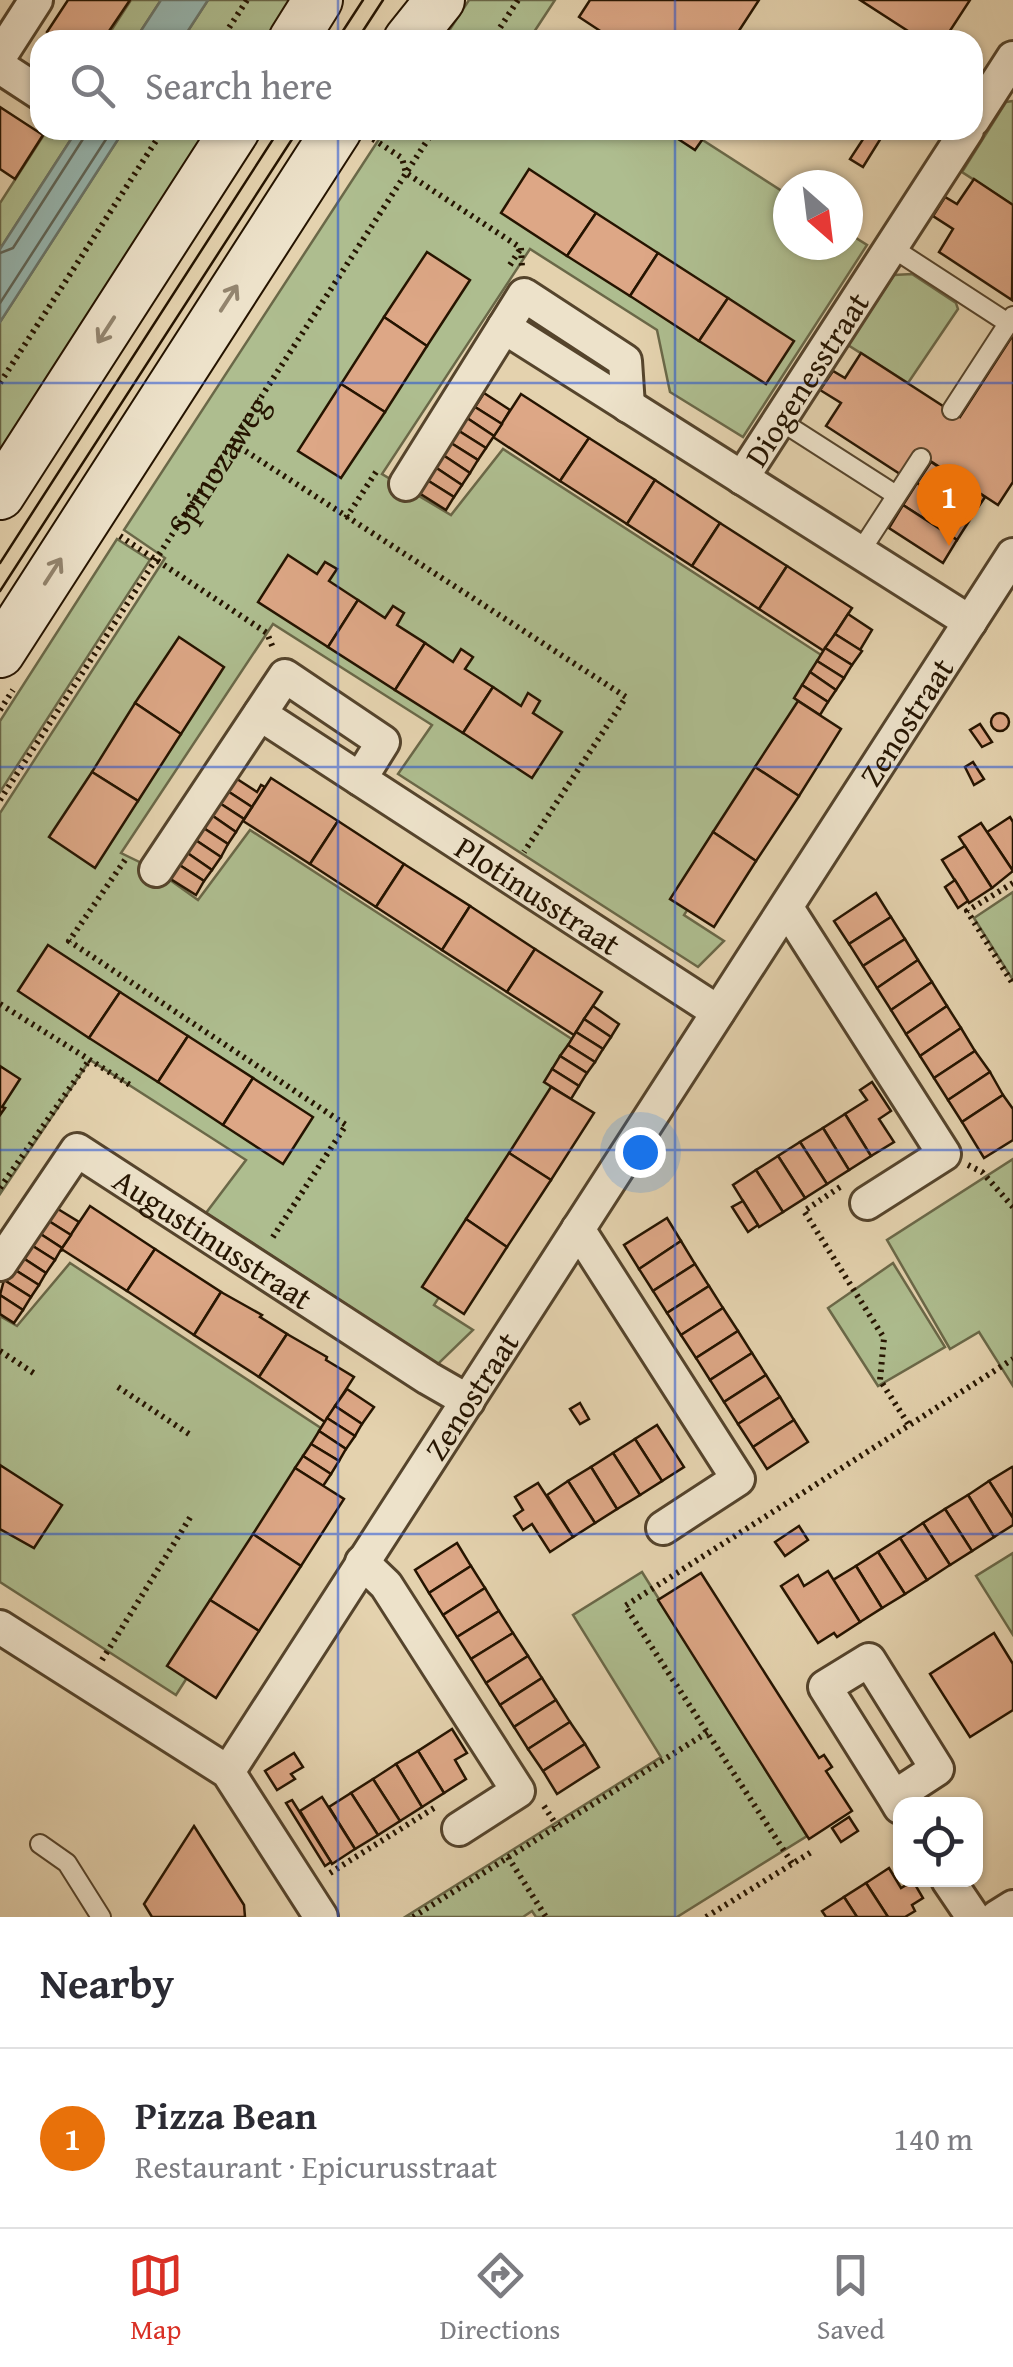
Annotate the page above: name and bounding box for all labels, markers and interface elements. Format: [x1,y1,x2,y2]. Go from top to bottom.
search box [30,30,983,140]
text: Search here [145,57,333,113]
icon: search [65,58,120,113]
north arrow [773,170,863,260]
street label: Diogenesstraat [732,282,880,476]
one-way arrow [219,284,240,312]
one-way arrow [96,315,117,343]
street label: Spinozaweg [155,385,280,543]
pin: 1 [916,464,982,546]
one-way arrow [42,557,63,586]
street label: Zenostraat [847,648,965,795]
street label: Plotinusstraat [446,824,630,966]
your location [615,1127,666,1178]
street label: Augustinusstraat [104,1156,322,1321]
street label: Zenostraat [412,1322,530,1469]
map controls [893,1797,983,1887]
button: locate [893,1797,983,1887]
text: Nearby [40,1952,174,2013]
text: Pizza Bean [135,2087,317,2143]
text: 1 [64,2115,81,2162]
text: 140 m [894,2115,973,2162]
text: Restaurant · Epicurusstraat [135,2143,497,2190]
tab: Map [128,2248,183,2349]
tab: Directions [440,2248,560,2349]
tab: Saved [817,2248,885,2349]

